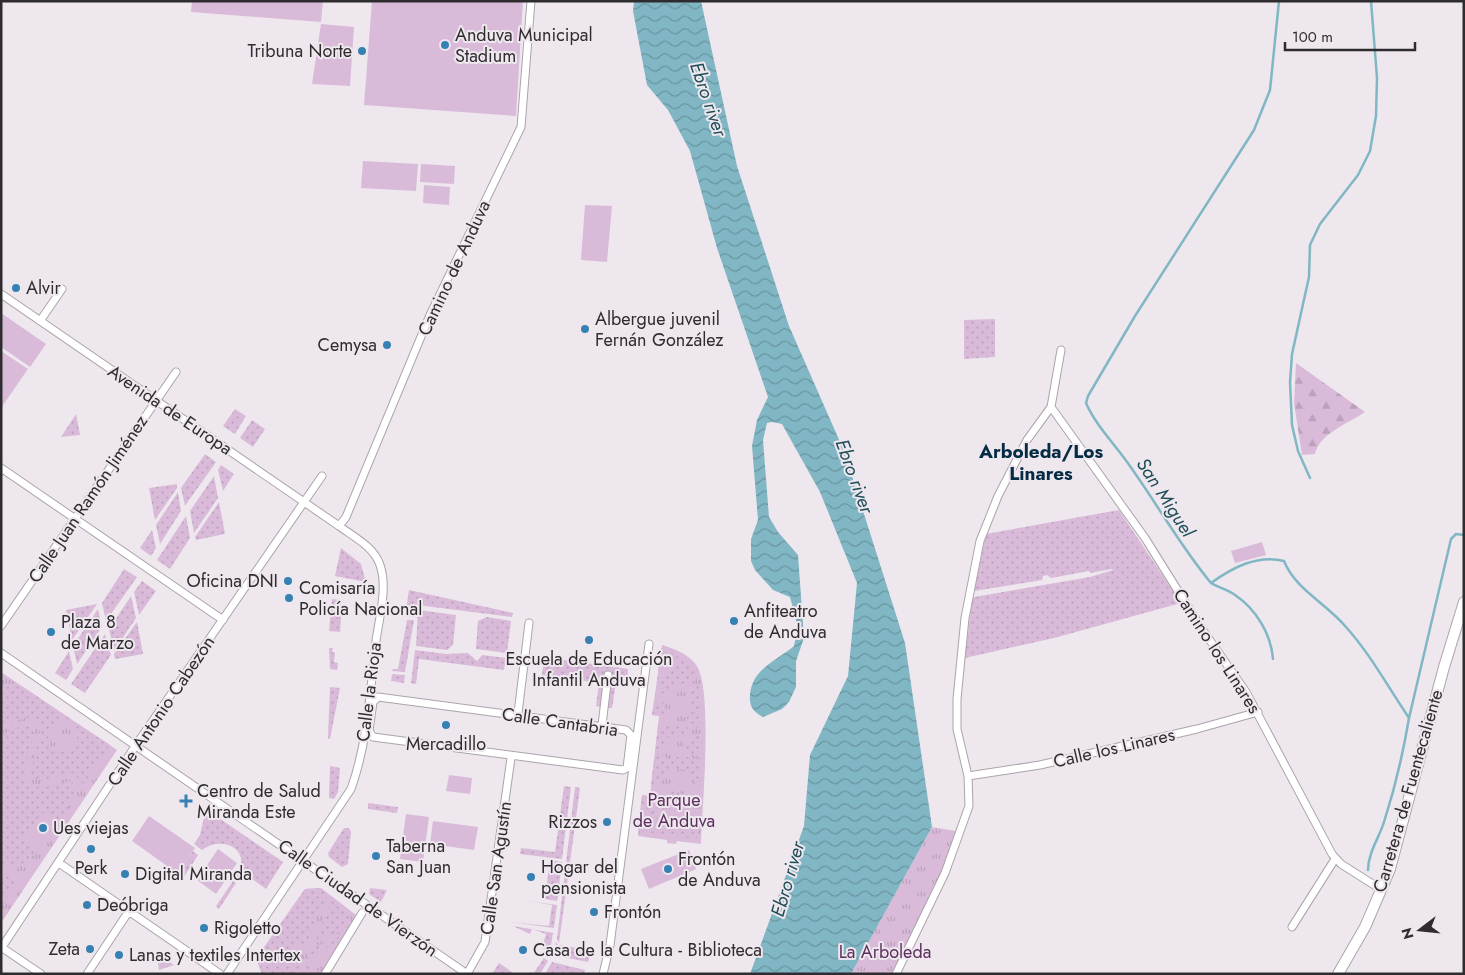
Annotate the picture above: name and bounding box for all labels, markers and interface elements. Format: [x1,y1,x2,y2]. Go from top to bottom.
scale bar [1285,20,1415,52]
place label: Anduva Municipal Stadium [455,22,593,69]
text: 100 m [1292,26,1333,48]
place label: Tribuna Norte [247,38,352,64]
marker: Anduva Municipal Stadium [439,39,451,51]
marker: Tribuna Norte [356,45,368,57]
water label: Ebro river [683,58,734,142]
street label: Camino de Anduva [411,196,497,340]
place label: Alvir [26,275,62,301]
marker: Alvir [10,282,22,294]
place label: Albergue juvenil Fernán González [595,306,724,353]
marker: Albergue juvenil Fernán González [579,323,591,335]
place label: Cemysa [318,332,377,358]
marker: Cemysa [381,339,393,351]
street label: Avenida de Europa [103,359,237,461]
street label: Calle Juan Ramón Jiménez [22,409,154,588]
water label: Ebro river [829,435,881,519]
district label: Arboleda/Los Linares [978,438,1103,487]
water label: San Miguel [1130,452,1202,543]
place label: Oficina DNI [187,568,278,594]
marker: Oficina DNI [282,575,294,587]
place label: Comisaría Policía Nacional [299,575,422,622]
street label: Camino los Linares [1167,583,1267,719]
marker: Comisaría Policía Nacional [283,592,295,604]
place label: Anfiteatro de Anduva [744,598,827,645]
place label: Plaza 8 de Marzo [61,609,134,656]
marker: Anfiteatro de Anduva [728,615,740,627]
marker: Plaza 8 de Marzo [45,626,57,638]
street label: Calle Antonio Cabezón [101,631,221,791]
marker: Escuela de Educación Infantil Anduva [583,634,595,646]
street label: Calle la Rioja [350,641,388,743]
place label: Escuela de Educación Infantil Anduva [505,646,673,693]
street label: Carretera de Fuentecaliente [1367,687,1449,895]
street label: Calle Cantabria [500,701,620,743]
marker: Mercadillo [440,719,452,731]
street label: Calle los Linares [1051,721,1177,775]
place label: Mercadillo [406,731,486,757]
place label: Centro de Salud Miranda Este [197,778,321,825]
park label: Parque de Anduva [633,787,715,834]
marker: Centro de Salud Miranda Este [179,794,193,808]
street label: Calle San Agustín [474,800,518,936]
place label: Rizzos [548,809,597,835]
place label: Ues viejas [53,815,128,841]
marker: Rizzos [601,816,613,828]
marker: Ues viejas [37,822,49,834]
street label: Calle Ciudad de Vierzón [273,833,443,963]
place label: Taberna San Juan [386,833,451,880]
water label: Ebro river [764,837,812,920]
marker: Perk [85,843,97,855]
place label: Frontón de Anduva [678,846,761,893]
marker: Taberna San Juan [370,850,382,862]
place label: Hogar del pensionista [541,854,626,901]
place label: Perk [75,855,107,881]
place label: Digital Miranda [135,861,252,887]
marker: Frontón de Anduva [662,863,674,875]
marker: Digital Miranda [119,868,131,880]
marker: Hogar del pensionista [525,871,537,883]
place label: Deóbriga [97,892,168,918]
marker: Deóbriga [81,899,93,911]
place label: Frontón [604,899,661,925]
north arrow [1395,905,1445,955]
marker: Frontón [588,906,600,918]
place label: Rigoletto [214,915,281,941]
marker: Rigoletto [198,922,210,934]
text: N [1396,925,1419,942]
place label: Zeta [48,936,80,962]
place label: Casa de la Cultura - Biblioteca [533,937,762,963]
park label: La Arboleda [839,939,931,965]
place label: Lanas y textiles Intertex [129,942,301,968]
marker: Zeta [84,943,96,955]
marker: Casa de la Cultura - Biblioteca [517,944,529,956]
marker: Lanas y textiles Intertex [113,949,125,961]

